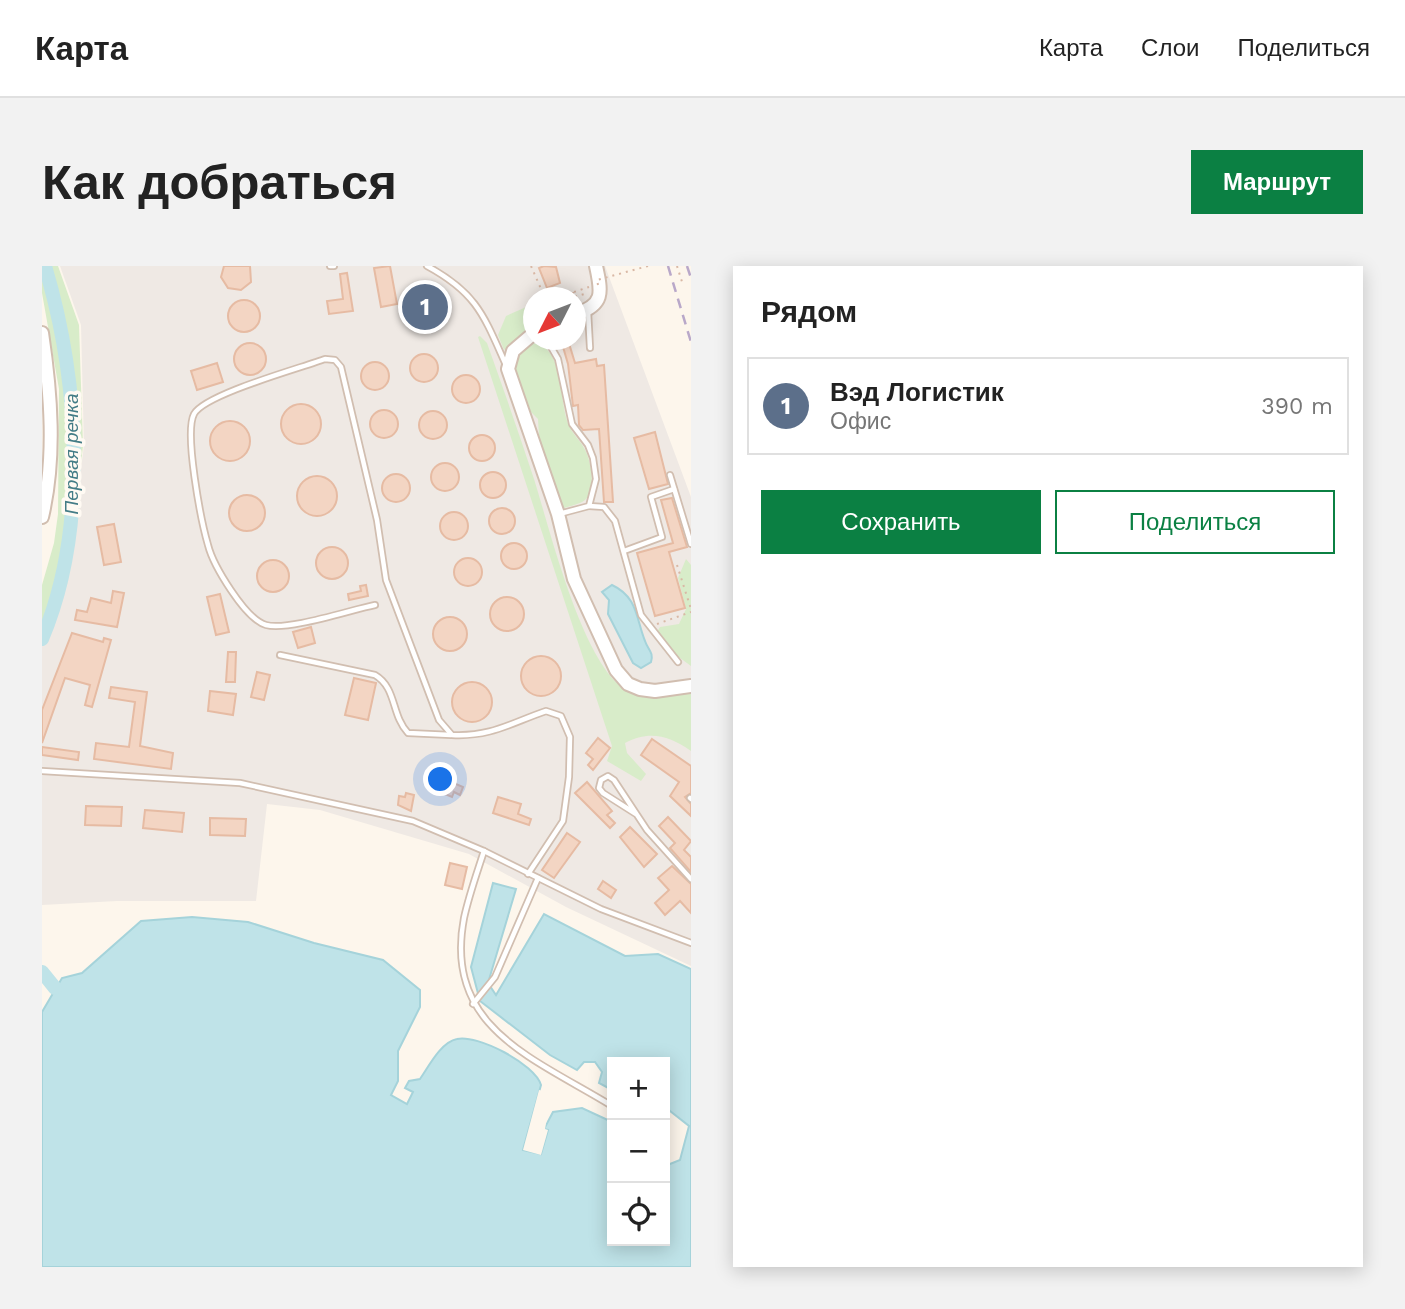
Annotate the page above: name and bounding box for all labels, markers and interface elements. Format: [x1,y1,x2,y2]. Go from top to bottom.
text: Карта [35,29,128,68]
text: Карта [1039,34,1103,62]
text: Слои [1141,34,1199,62]
text: Поделиться [1237,34,1370,62]
button: Маршрут [1191,150,1363,214]
text: Как добраться [42,153,397,211]
pin: 1 [402,281,448,333]
north arrow [523,287,586,350]
text: Рядом [761,294,857,329]
text: Вэд Логистик [830,377,1004,407]
text: 1 [781,393,791,420]
text: 390 m [1261,393,1333,420]
water label: Первая речка [60,394,83,514]
text: Офис [830,408,891,435]
button: Сохранить [761,490,1041,554]
button: Поделиться [1055,490,1335,554]
your location [423,762,457,796]
map controls [607,1057,670,1246]
button: + [607,1057,670,1120]
button: − [607,1120,670,1183]
button: locate [607,1183,670,1246]

